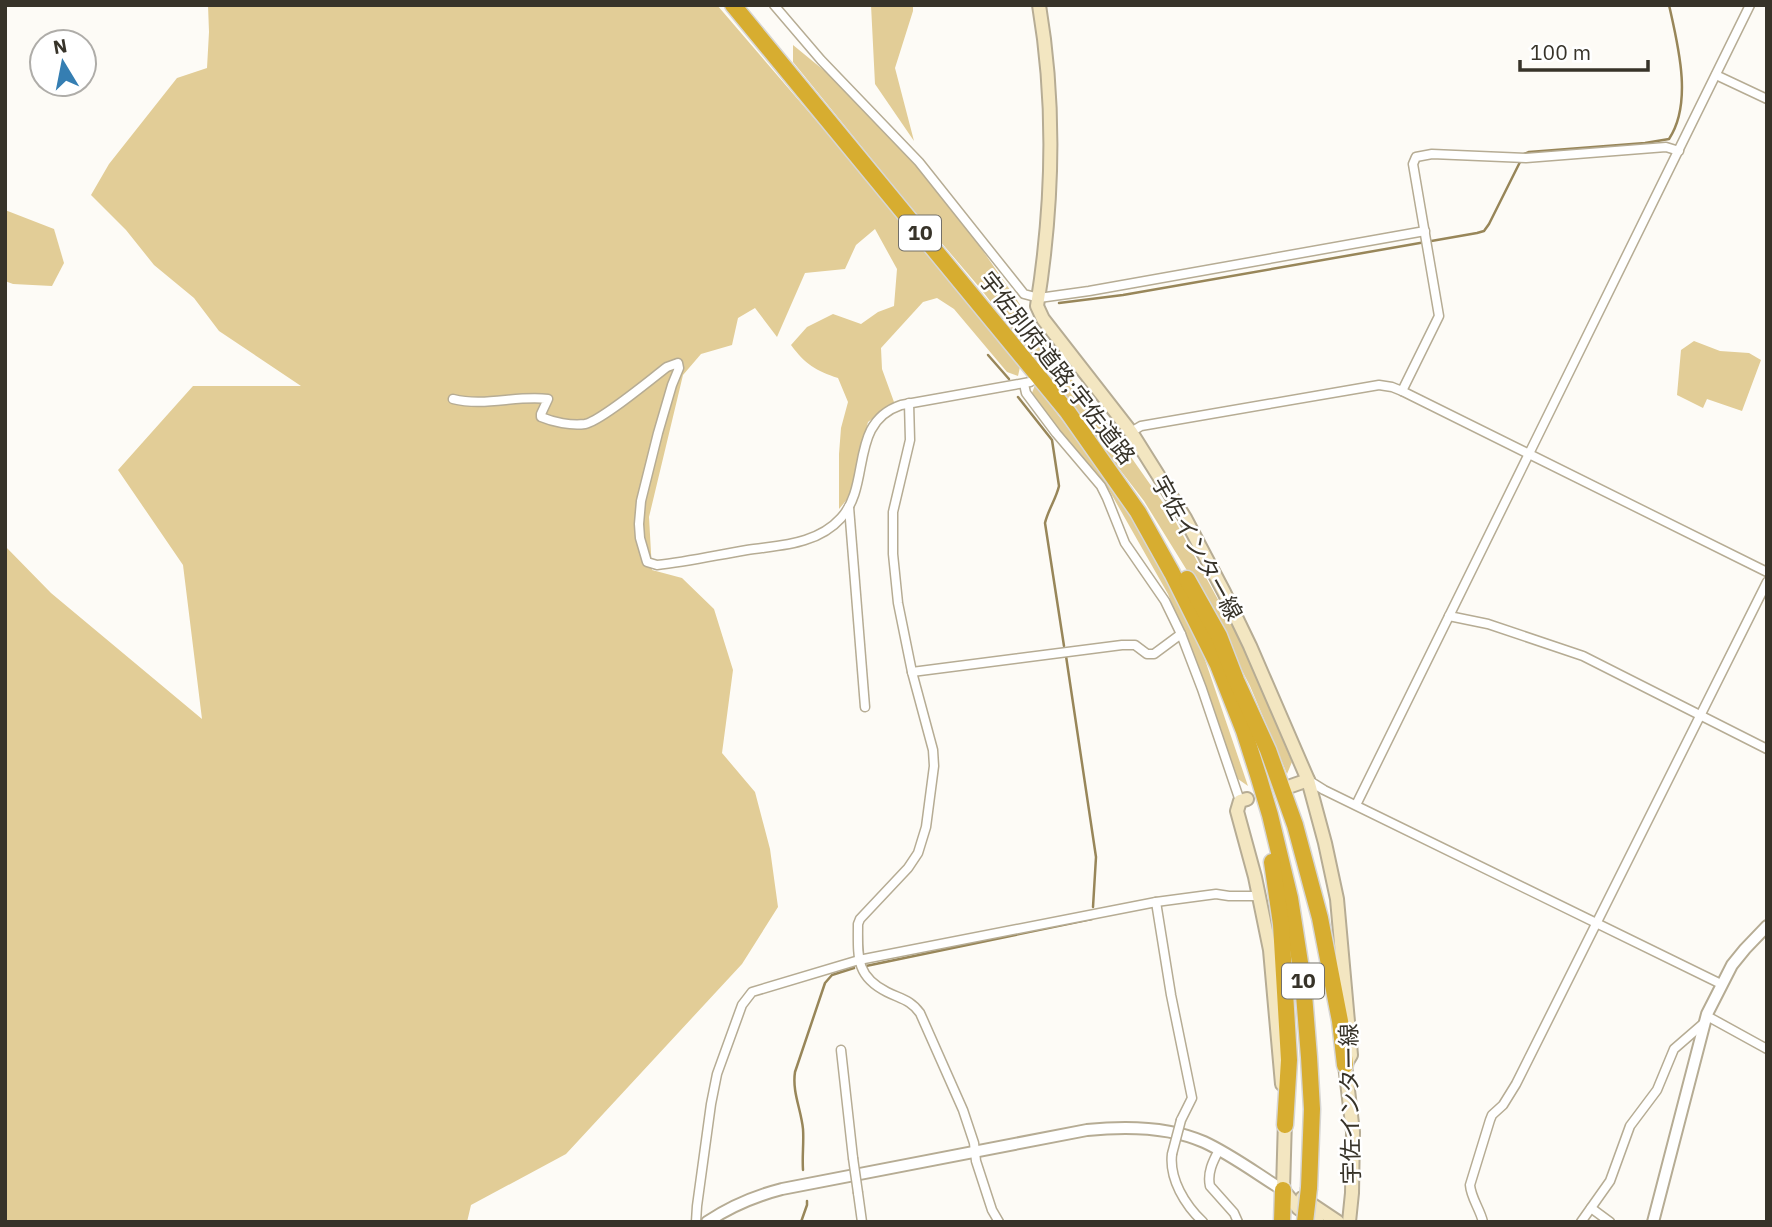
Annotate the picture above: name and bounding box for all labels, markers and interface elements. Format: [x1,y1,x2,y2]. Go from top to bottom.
north arrow [28,28,98,98]
scale bar [1520,28,1648,72]
text: N [51,33,69,59]
text: 100 m [1530,38,1591,66]
road number: 10 [899,216,941,250]
street label: 宇佐別府道路;宇佐道路 [973,265,1142,470]
street label: 宇佐インター線 [1146,470,1250,625]
road number: 10 [1282,964,1324,998]
street label: 宇佐インター線 [1333,1023,1365,1185]

